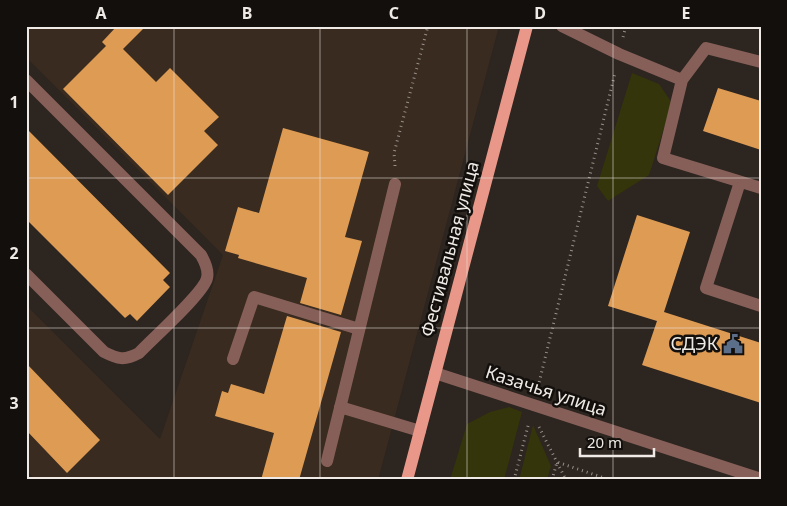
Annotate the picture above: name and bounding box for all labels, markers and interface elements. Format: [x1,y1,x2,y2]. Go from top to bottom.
text: A [95,2,107,24]
text: B [242,2,252,24]
text: C [389,2,399,24]
text: D [534,2,546,24]
text: E [682,2,691,24]
text: 1 [9,91,19,113]
street label: Фестивальная улица [414,158,484,339]
text: 2 [9,242,19,264]
place label: СДЭК [670,331,719,355]
public building icon: СДЭК [722,333,744,355]
street label: Казачья улица [483,359,610,421]
text: 3 [9,392,19,414]
scale bar [580,426,653,458]
text: 20 m [587,432,622,452]

